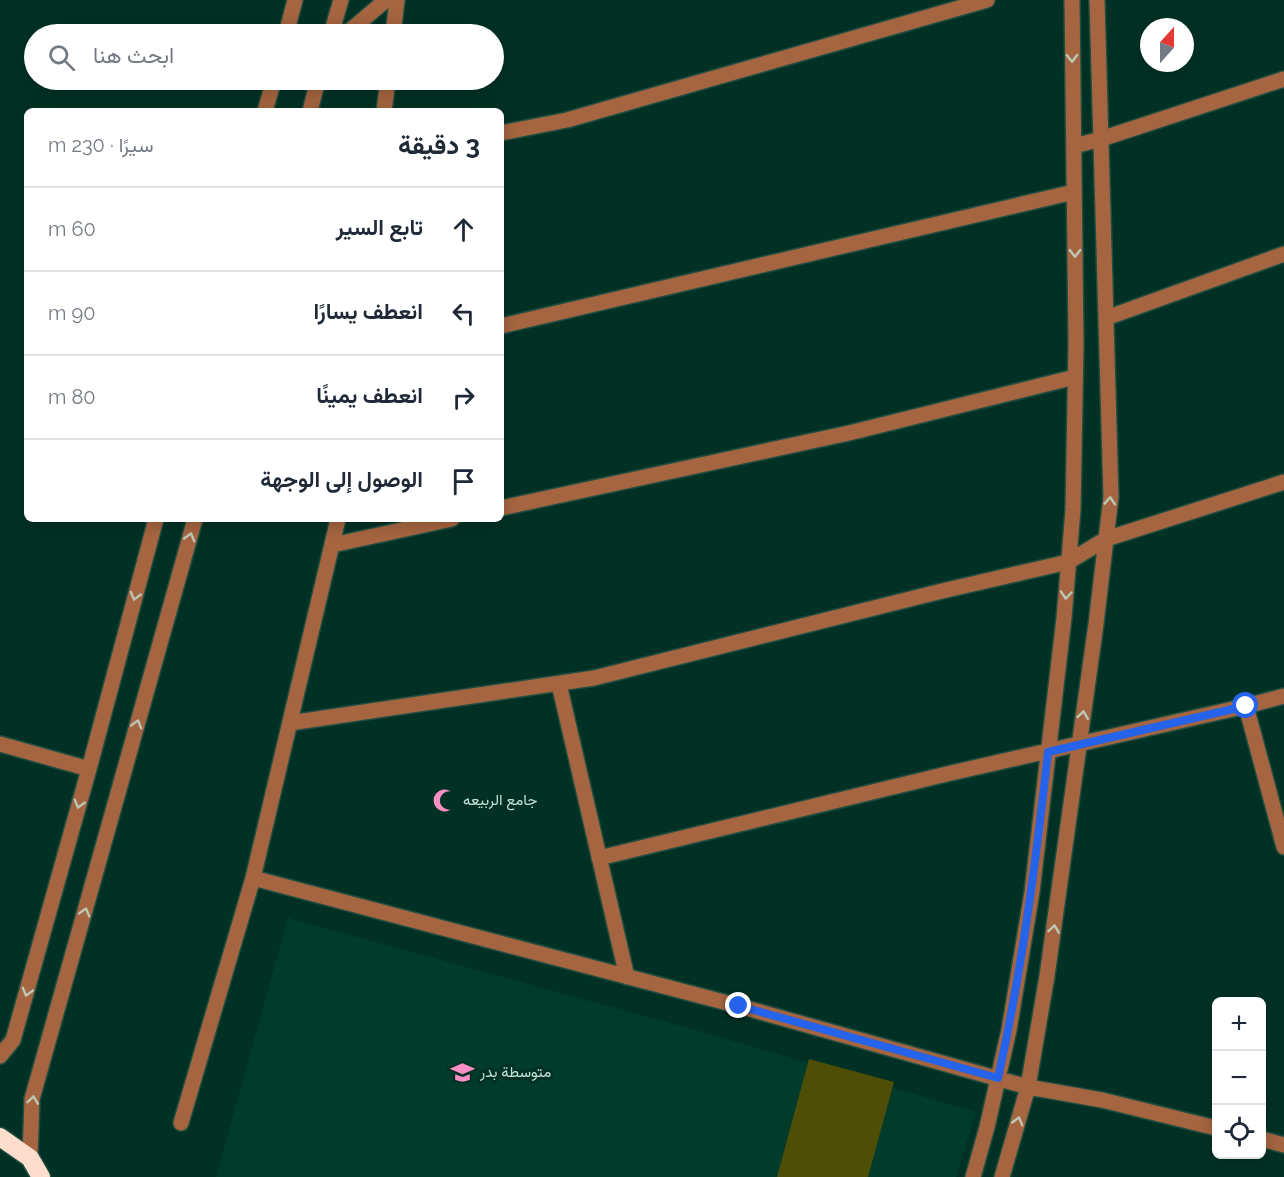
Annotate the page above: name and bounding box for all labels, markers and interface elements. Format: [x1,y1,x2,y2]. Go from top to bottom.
north arrow [1140,18,1194,72]
search box [24,24,504,90]
icon: search [45,41,78,74]
text: ابحث هنا [93,42,174,68]
one-way arrow [1066,54,1079,63]
text: 3 دقيقة [398,130,480,160]
text: سيرًا · 230 m [48,133,154,157]
icon: ahead [447,213,480,246]
text: تابع السير [336,214,423,240]
text: 60 m [48,217,96,241]
one-way arrow [1069,249,1081,258]
icon: left [447,297,480,330]
text: انعطف يسارًا [314,298,423,324]
text: 90 m [48,301,95,325]
icon: right [447,381,480,414]
text: انعطف يمينًا [316,382,423,408]
text: 80 m [48,385,96,409]
icon: arrive [447,465,480,498]
text: الوصول إلى الوجهة [260,466,423,492]
one-way arrow [1103,496,1116,506]
one-way arrow [183,532,195,543]
one-way arrow [130,591,143,601]
one-way arrow [1060,591,1073,600]
route start [1232,692,1258,718]
one-way arrow [1077,711,1089,720]
one-way arrow [130,720,143,730]
mosque icon: جامع الربيعه [432,787,458,813]
place label: جامع الربيعه [463,791,537,811]
one-way arrow [74,798,86,809]
one-way arrow [78,907,90,918]
one-way arrow [1047,925,1059,934]
one-way arrow [21,987,34,997]
route end [725,992,751,1018]
map controls [1212,997,1266,1159]
button: + [1212,997,1266,1051]
button: − [1212,1051,1266,1105]
school or university icon: متوسطة بدر [449,1059,475,1085]
place label: متوسطة بدر [479,1063,551,1081]
one-way arrow [27,1096,39,1105]
button: locate [1212,1105,1266,1159]
one-way arrow [1011,1116,1023,1127]

